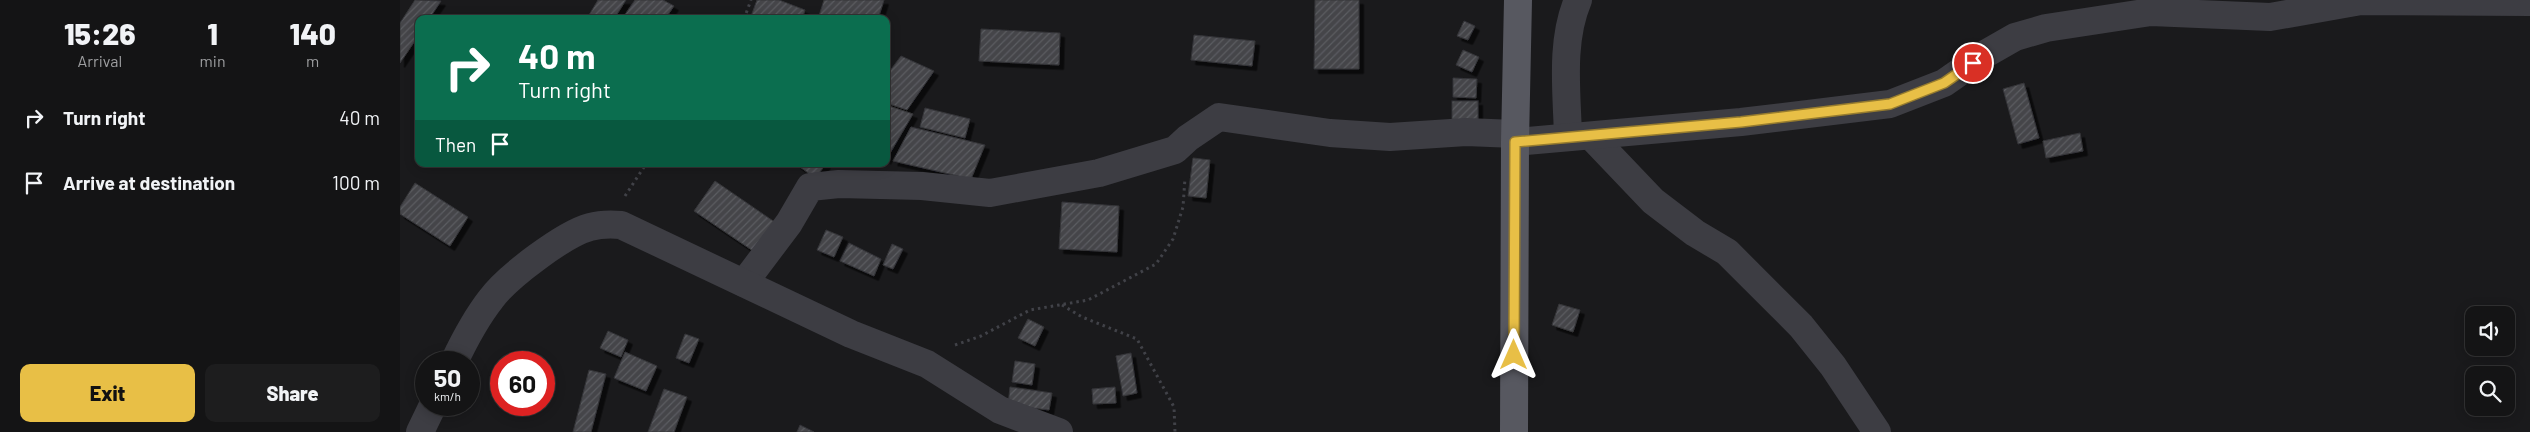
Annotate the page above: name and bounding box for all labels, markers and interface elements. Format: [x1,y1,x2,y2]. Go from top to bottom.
text: 15:26 [64,15,136,51]
text: 1 [207,15,218,51]
text: 140 [289,15,336,51]
text: 40 m [518,34,595,76]
icon: right [435,35,500,100]
pin [1952,42,1994,84]
icon: arrive [1959,49,1987,77]
text: Arrival [77,51,122,70]
text: min [200,51,226,70]
text: m [306,51,319,70]
text: Turn right [518,76,611,102]
icon: right [20,104,48,132]
text: Turn right [63,106,145,129]
text: 40 m [339,106,380,129]
icon: arrive [486,130,514,158]
text: Then [435,133,476,156]
icon: arrive [20,169,48,197]
text: Arrive at destination [63,171,235,194]
text: 100 m [332,171,380,194]
map controls [2465,306,2515,416]
button: sound [2465,306,2515,356]
position arrow [1487,328,1539,380]
speed limit sign: 60 [490,351,555,416]
text: 50 [434,362,461,392]
button: Exit [20,364,195,422]
button: Share [205,364,380,422]
button: search [2465,366,2515,416]
text: km/h [434,389,461,403]

